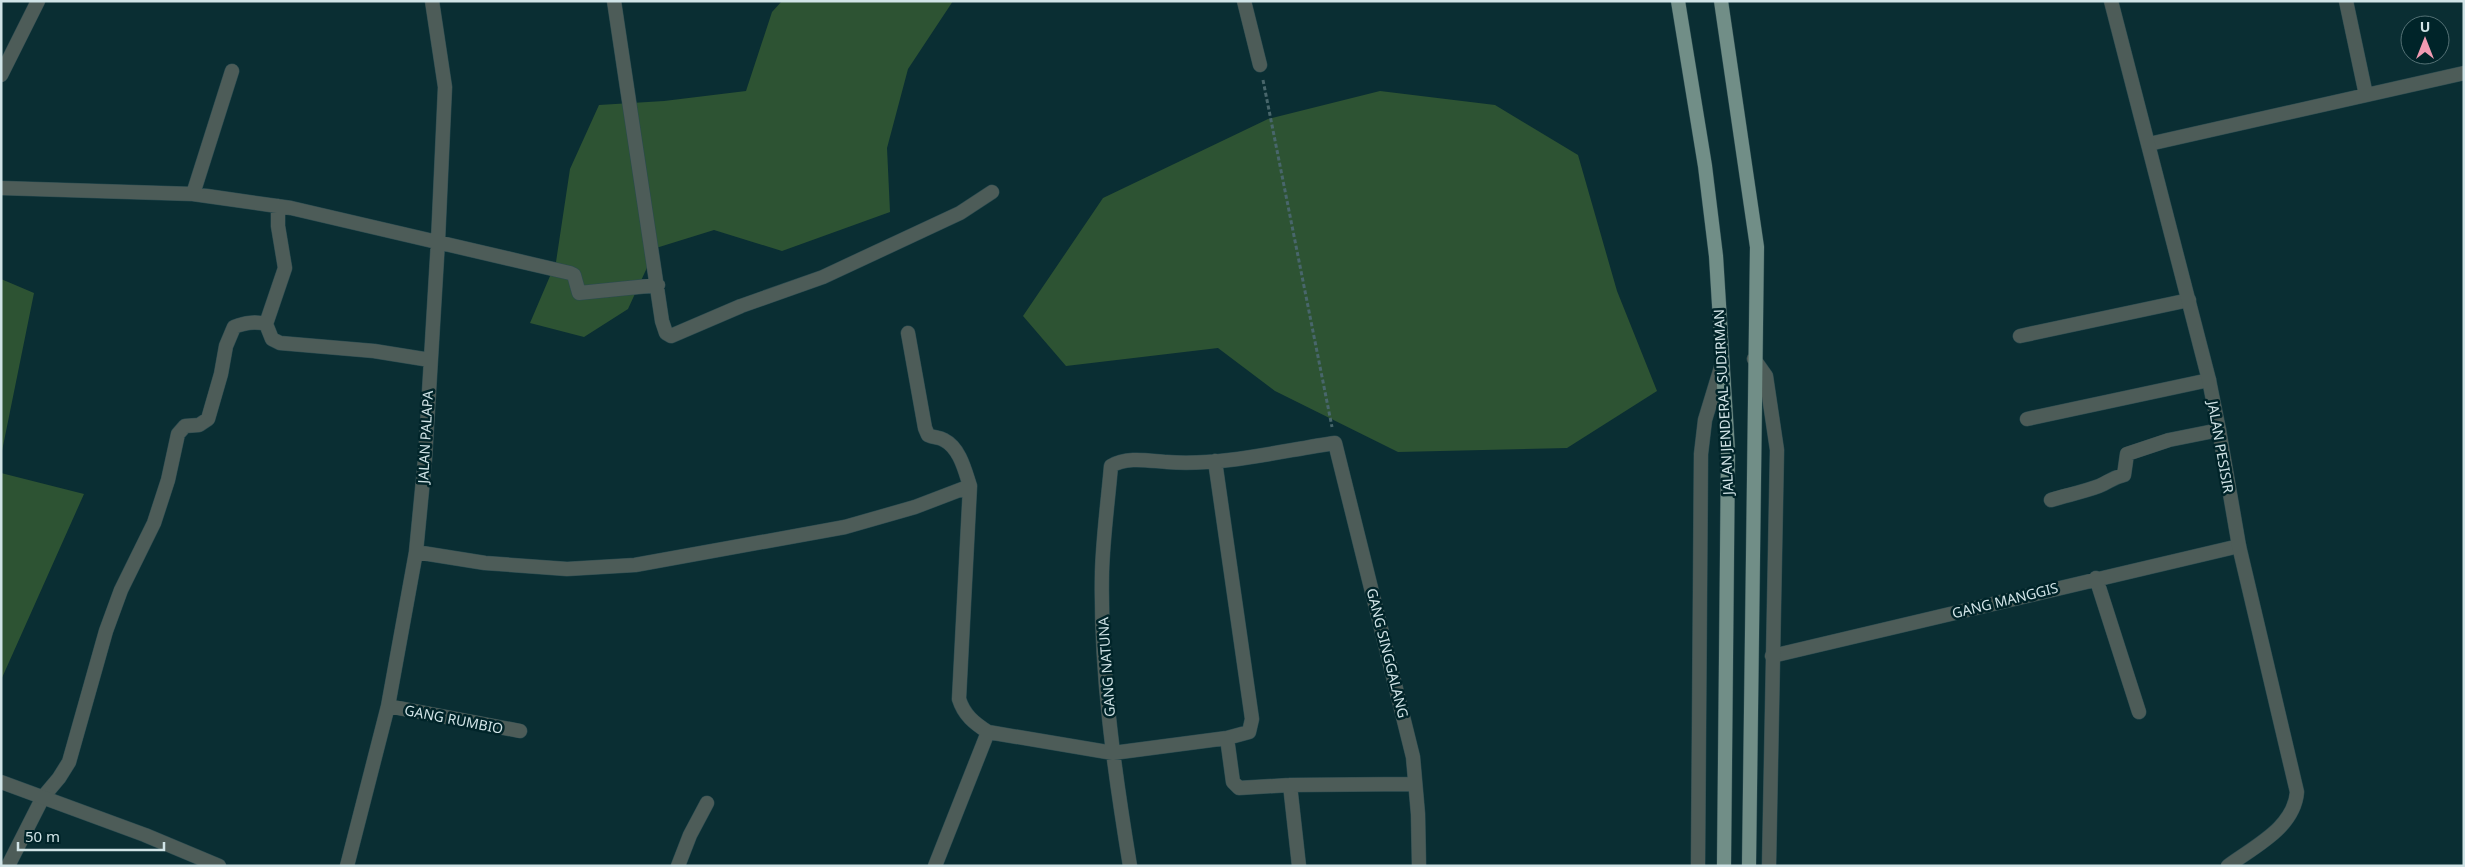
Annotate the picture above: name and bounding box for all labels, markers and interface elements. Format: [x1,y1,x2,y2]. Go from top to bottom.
north arrow [2400,15,2450,65]
text: U [2420,17,2430,36]
street label: JALAN JENDERAL SUDIRMAN [1709,309,1737,497]
street label: JALAN PALAPA [413,390,437,486]
street label: JALAN PESISIR [2203,398,2238,495]
street label: GANG MANGGIS [1950,578,2060,622]
street label: GANG SINGGALANG [1363,586,1413,720]
street label: GANG NATUNA [1093,616,1119,717]
street label: GANG RUMBIO [403,700,505,738]
scale bar [18,820,164,852]
text: 50 m [25,826,60,846]

